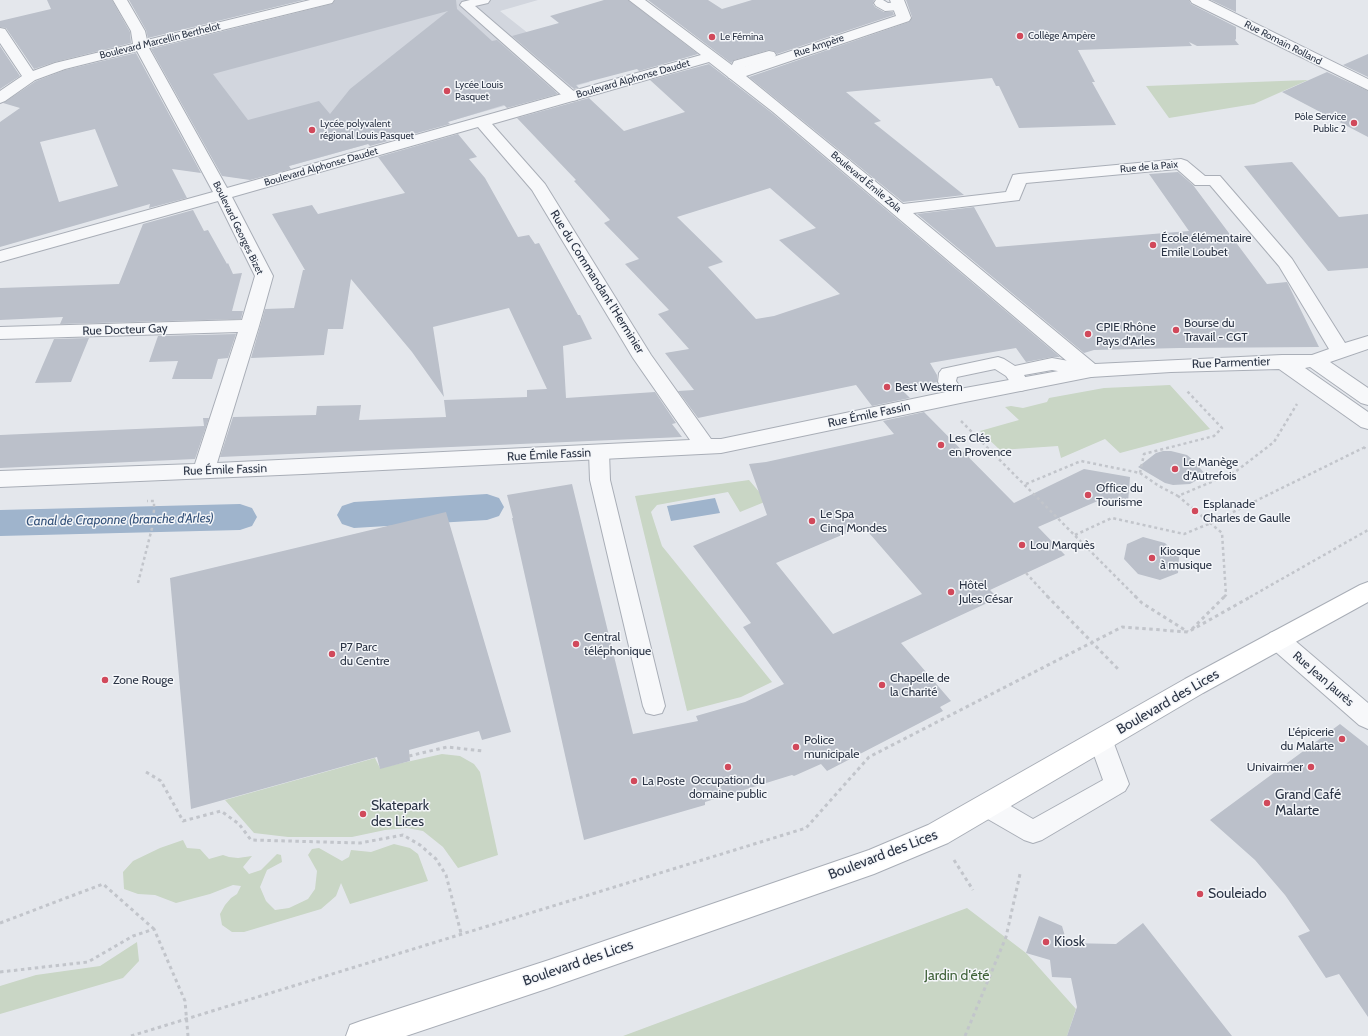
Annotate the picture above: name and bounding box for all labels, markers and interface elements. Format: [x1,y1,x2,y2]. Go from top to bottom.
street label: Rue Romain Rolland [1242,18,1324,68]
street label: Boulevard Marcellin Berthelot [98,20,222,62]
place label: Collège Ampère [1028,30,1095,42]
place label: Le Fémina [720,31,763,43]
marker: Collège Ampère [1015,31,1025,41]
marker: Le Fémina [707,32,717,42]
street label: Rue Ampère [792,32,846,60]
street label: Boulevard Alphonse Daudet [575,57,691,101]
place label: Lycée Louis Pasquet [455,79,503,102]
marker: Lycée Louis Pasquet [442,86,452,96]
place label: Pôle Service Public 2 [1294,111,1346,134]
place label: Lycée polyvalent régional Louis Pasquet [320,118,414,142]
marker: Pôle Service Public 2 [1349,118,1359,128]
marker: Lycée polyvalent régional Louis Pasquet [307,125,317,135]
street label: Boulevard Alphonse Daudet [263,145,379,189]
street label: Boulevard Émile Zola [828,149,904,215]
street label: Rue de la Paix [1120,158,1178,176]
street label: Boulevard Georges Bizet [210,179,266,277]
street label: Rue du Commandant l'Herminier [547,208,647,356]
place label: École élémentaire Emile Loubet [1161,231,1252,259]
marker: École élémentaire Emile Loubet [1148,240,1158,250]
place label: Bourse du Travail - CGT [1184,316,1248,344]
place label: CPIE Rhône Pays d’Arles [1096,320,1156,348]
street label: Rue Docteur Gay [82,321,168,339]
marker: Bourse du Travail - CGT [1171,325,1181,335]
marker: CPIE Rhône Pays d’Arles [1083,329,1093,339]
street label: Rue Parmentier [1192,354,1270,372]
place label: Best Western [895,380,963,394]
marker: Best Western [882,382,892,392]
street label: Rue Émile Fassin [826,399,912,431]
place label: Les Clés en Provence [949,431,1012,459]
marker: Les Clés en Provence [936,440,946,450]
street label: Rue Émile Fassin [507,446,591,464]
place label: Le Manège d'Autrefois [1183,455,1238,483]
street label: Rue Émile Fassin [183,461,267,479]
marker: Le Manège d'Autrefois [1170,464,1180,474]
place label: Office du Tourisme [1096,481,1143,509]
marker: Office du Tourisme [1083,490,1093,500]
place label: Esplanade Charles de Gaulle [1203,497,1290,525]
marker: Esplanade Charles de Gaulle [1190,506,1200,516]
place label: Le Spa Cinq Mondes [820,507,887,535]
water label: Canal de Craponne (branche d'Arles) [26,511,214,529]
marker: Le Spa Cinq Mondes [807,516,817,526]
place label: Lou Marquès [1030,538,1095,552]
marker: Lou Marquès [1017,540,1027,550]
place label: Kiosque à musique [1160,544,1212,572]
marker: Kiosque à musique [1147,553,1157,563]
place label: Hôtel Jules César [959,578,1013,606]
marker: Hôtel Jules César [946,587,956,597]
place label: Central téléphonique [584,630,651,658]
marker: Central téléphonique [571,639,581,649]
place label: P7 Parc du Centre [340,640,389,668]
marker: P7 Parc du Centre [327,649,337,659]
street label: Rue Jean Jaurès [1290,649,1356,709]
street label: Boulevard des Lices [1114,666,1222,738]
place label: Chapelle de la Charité [890,671,950,699]
place label: Zone Rouge [113,673,173,687]
marker: Zone Rouge [100,675,110,685]
marker: Chapelle de la Charité [877,680,887,690]
place label: L'épicerie du Malarte [1280,725,1334,753]
place label: Police municipale [804,733,859,761]
marker: L'épicerie du Malarte [1337,734,1347,744]
marker: Police municipale [791,742,801,752]
place label: Univairmer [1247,760,1303,774]
marker: Occupation du domaine public [723,762,733,772]
marker: Univairmer [1306,762,1316,772]
place label: Occupation du domaine public [689,773,767,801]
place label: La Poste [642,774,685,788]
marker: La Poste [629,776,639,786]
place label: Grand Café Malarte [1275,787,1341,820]
place label: Skatepark des Lices [371,798,429,830]
marker: Grand Café Malarte [1262,798,1272,808]
marker: Skatepark des Lices [358,809,368,819]
street label: Boulevard des Lices [826,826,940,884]
place label: Souleiado [1208,886,1267,902]
marker: Souleiado [1195,889,1205,899]
place label: Kiosk [1054,934,1085,950]
street label: Boulevard des Lices [521,936,635,990]
marker: Kiosk [1041,937,1051,947]
park label: Jardin d'été [924,968,990,984]

